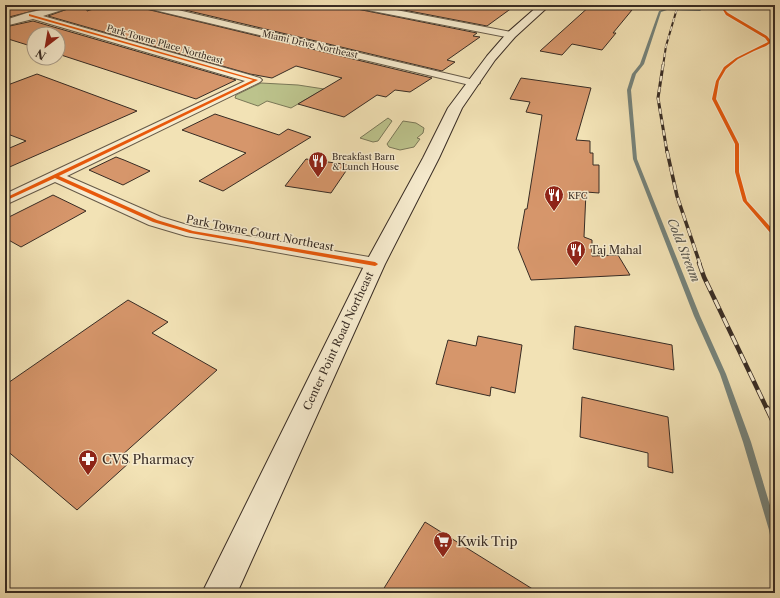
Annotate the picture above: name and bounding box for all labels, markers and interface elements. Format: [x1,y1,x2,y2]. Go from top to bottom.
street label: Park Towne Place Northeast [105,22,225,66]
north arrow [26,26,66,66]
street label: Miami Drive Northeast [261,28,360,61]
text: N [33,46,49,63]
restaurant icon: Breakfast Barn & Lunch House [307,150,329,178]
place label: Breakfast Barn & Lunch House [332,151,399,172]
restaurant icon: KFC [543,184,565,212]
place label: KFC [568,190,588,201]
street label: Park Towne Court Northeast [185,212,335,254]
water label: Cold Stream [664,216,704,284]
restaurant icon: Taj Mahal [565,239,587,267]
place label: Taj Mahal [590,243,643,257]
street label: Center Point Road Northeast [300,269,376,413]
pharmacy icon: CVS Pharmacy [77,448,99,476]
place label: CVS Pharmacy [102,451,195,467]
supermarket icon: Kwik Trip [432,530,454,558]
place label: Kwik Trip [457,533,517,549]

